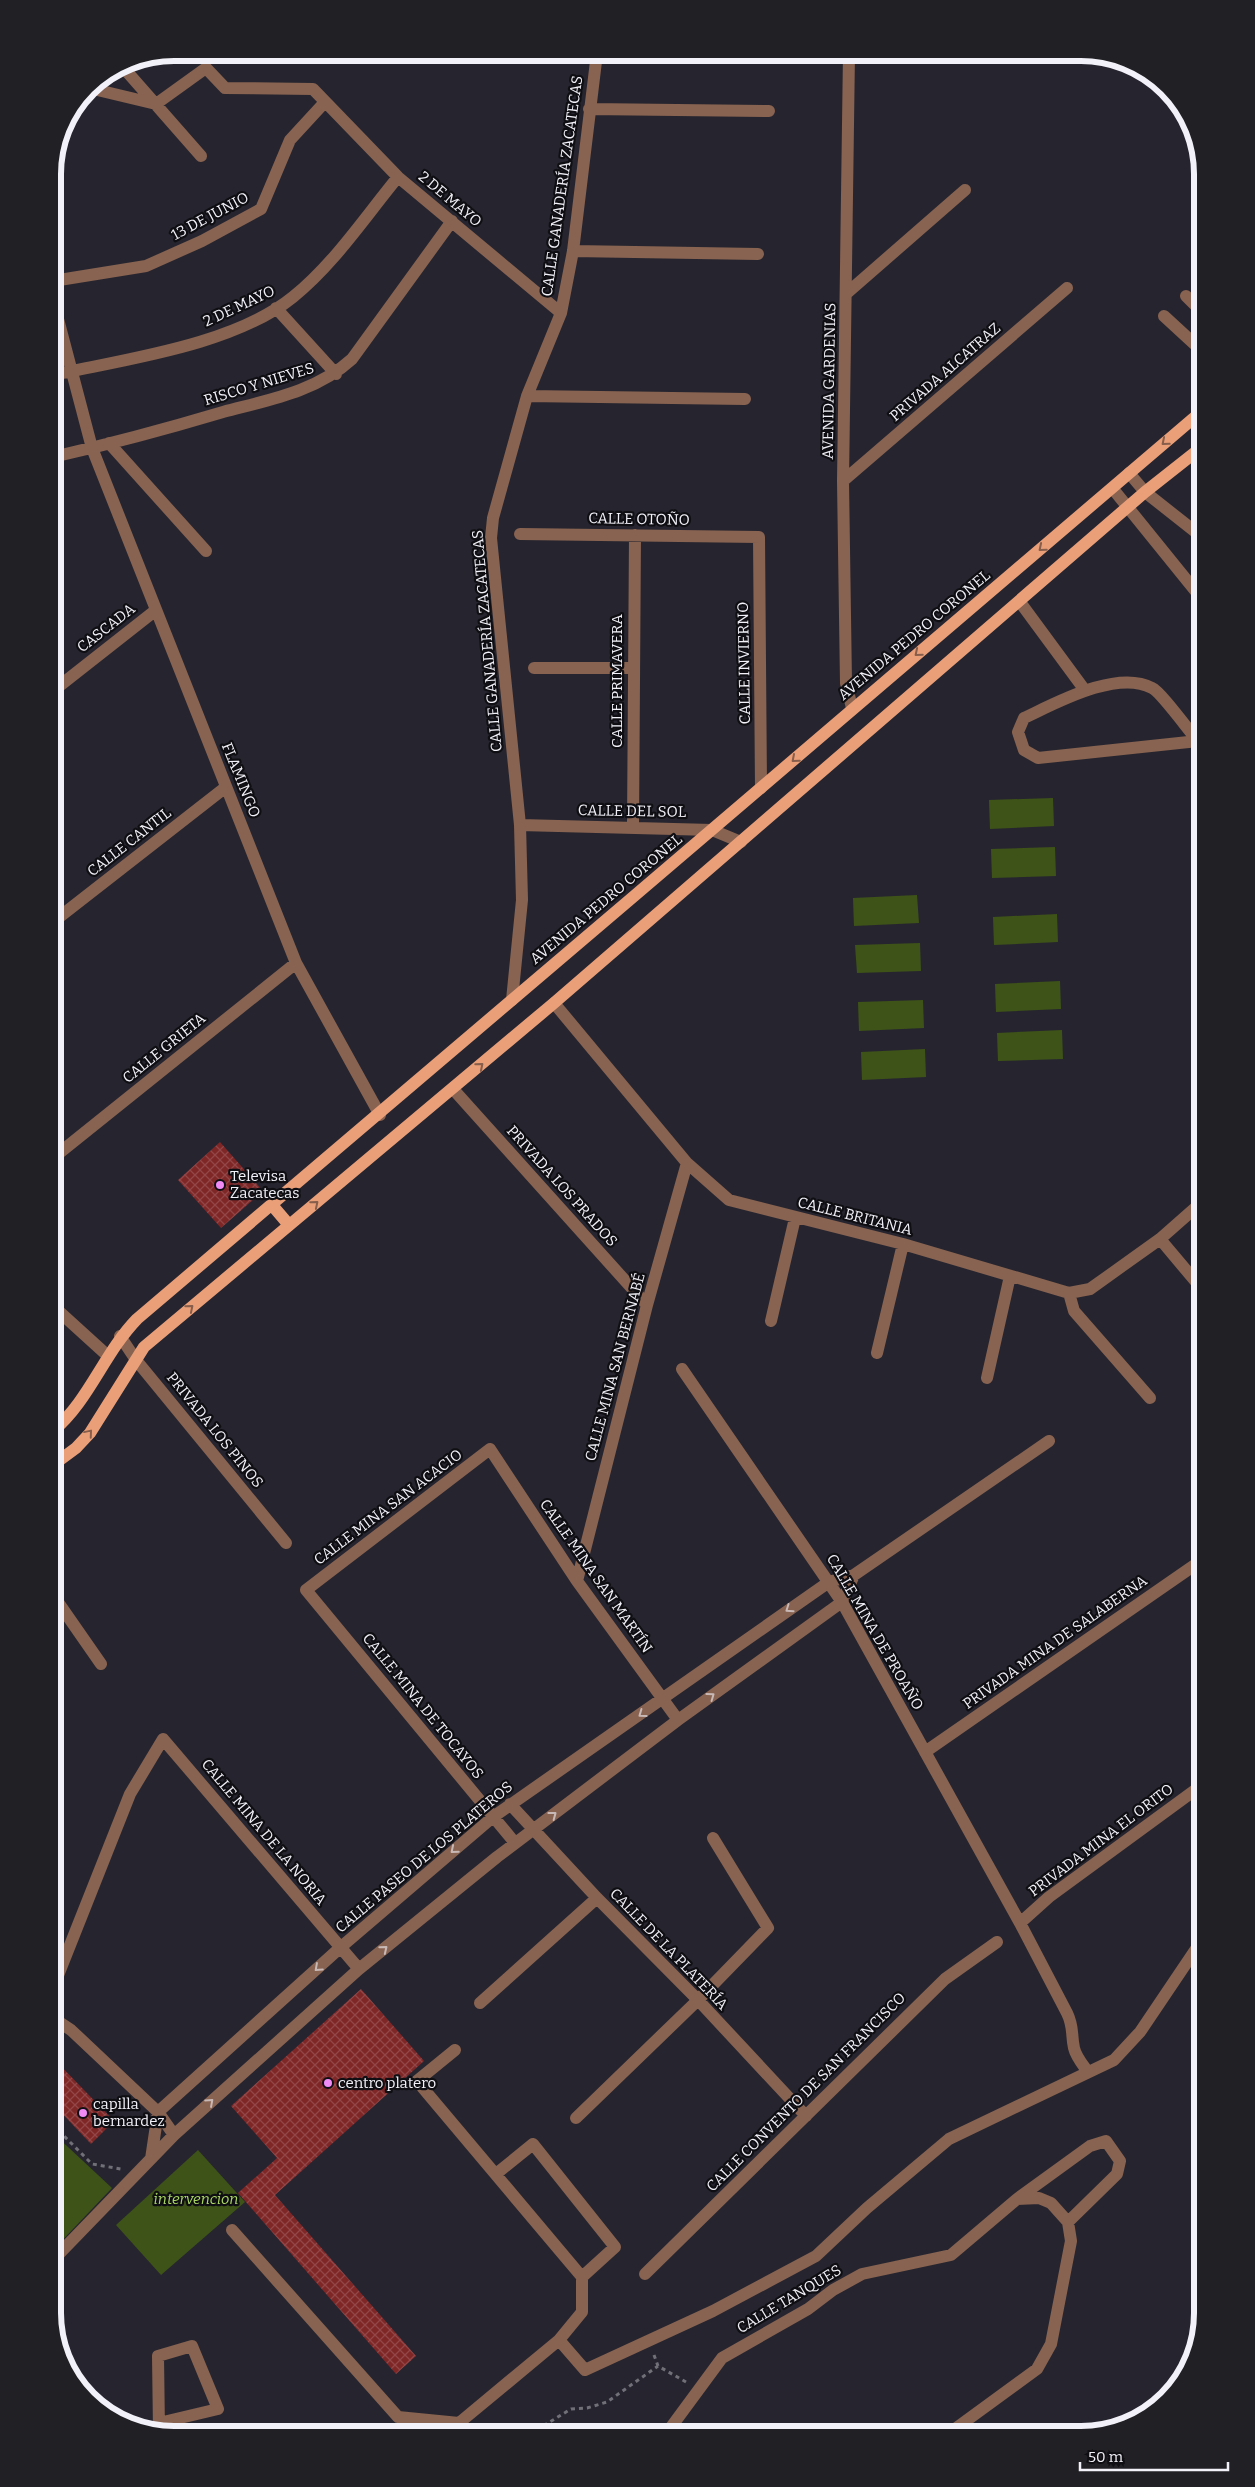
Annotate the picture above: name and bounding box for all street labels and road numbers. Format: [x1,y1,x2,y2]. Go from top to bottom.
street label: CALLE GANADERÍA ZACATECAS [538,74,586,298]
street label: 2 DE MAYO [415,167,485,231]
street label: 13 DE JUNIO [168,188,252,244]
street label: 2 DE MAYO [200,282,278,330]
street label: AVENIDA GARDENIAS [819,302,839,460]
street label: PRIVADA ALCATRAZ [886,319,1004,425]
street label: RISCO Y NIEVES [202,359,316,409]
street label: CALLE OTOÑO [588,509,690,529]
street label: CALLE GANADERÍA ZACATECAS [468,529,506,753]
street label: AVENIDA PEDRO CORONEL [834,566,994,704]
street label: CASCADA [73,600,139,656]
street label: CALLE INVIERNO [734,602,754,724]
street label: CALLE PRIMAVERA [608,614,626,748]
street label: FLAMINGO [218,740,264,820]
street label: CALLE DEL SOL [578,801,686,821]
street label: CALLE CANTIL [84,804,174,880]
street label: AVENIDA PEDRO CORONEL [526,830,686,968]
street label: CALLE GRIETA [119,1009,209,1087]
street label: PRIVADA LOS PRADOS [503,1122,621,1250]
street label: CALLE BRITANIA [796,1193,914,1239]
street label: CALLE MINA SAN BERNABÉ [581,1271,649,1463]
street label: PRIVADA LOS PINOS [163,1369,267,1491]
street label: CALLE MINA SAN ACACIO [310,1445,466,1569]
street label: CALLE MINA SAN MARTÍN [536,1496,656,1656]
street label: CALLE MINA DE PROAÑO [823,1551,927,1713]
street label: PRIVADA MINA DE SALABERNA [959,1571,1151,1713]
street label: CALLE MINA DE TOCAYOS [359,1630,487,1782]
street label: CALLE MINA DE LA NORIA [198,1755,331,1909]
street label: CALLE PASEO DE LOS PLATEROS [332,1778,516,1936]
street label: PRIVADA MINA EL ORITO [1025,1780,1177,1900]
street label: CALLE DE LA PLATERÍA [606,1884,732,2014]
street label: CALLE CONVENTO DE SAN FRANCISCO [703,1989,909,2195]
street label: CALLE TANQUES [734,2261,844,2337]

